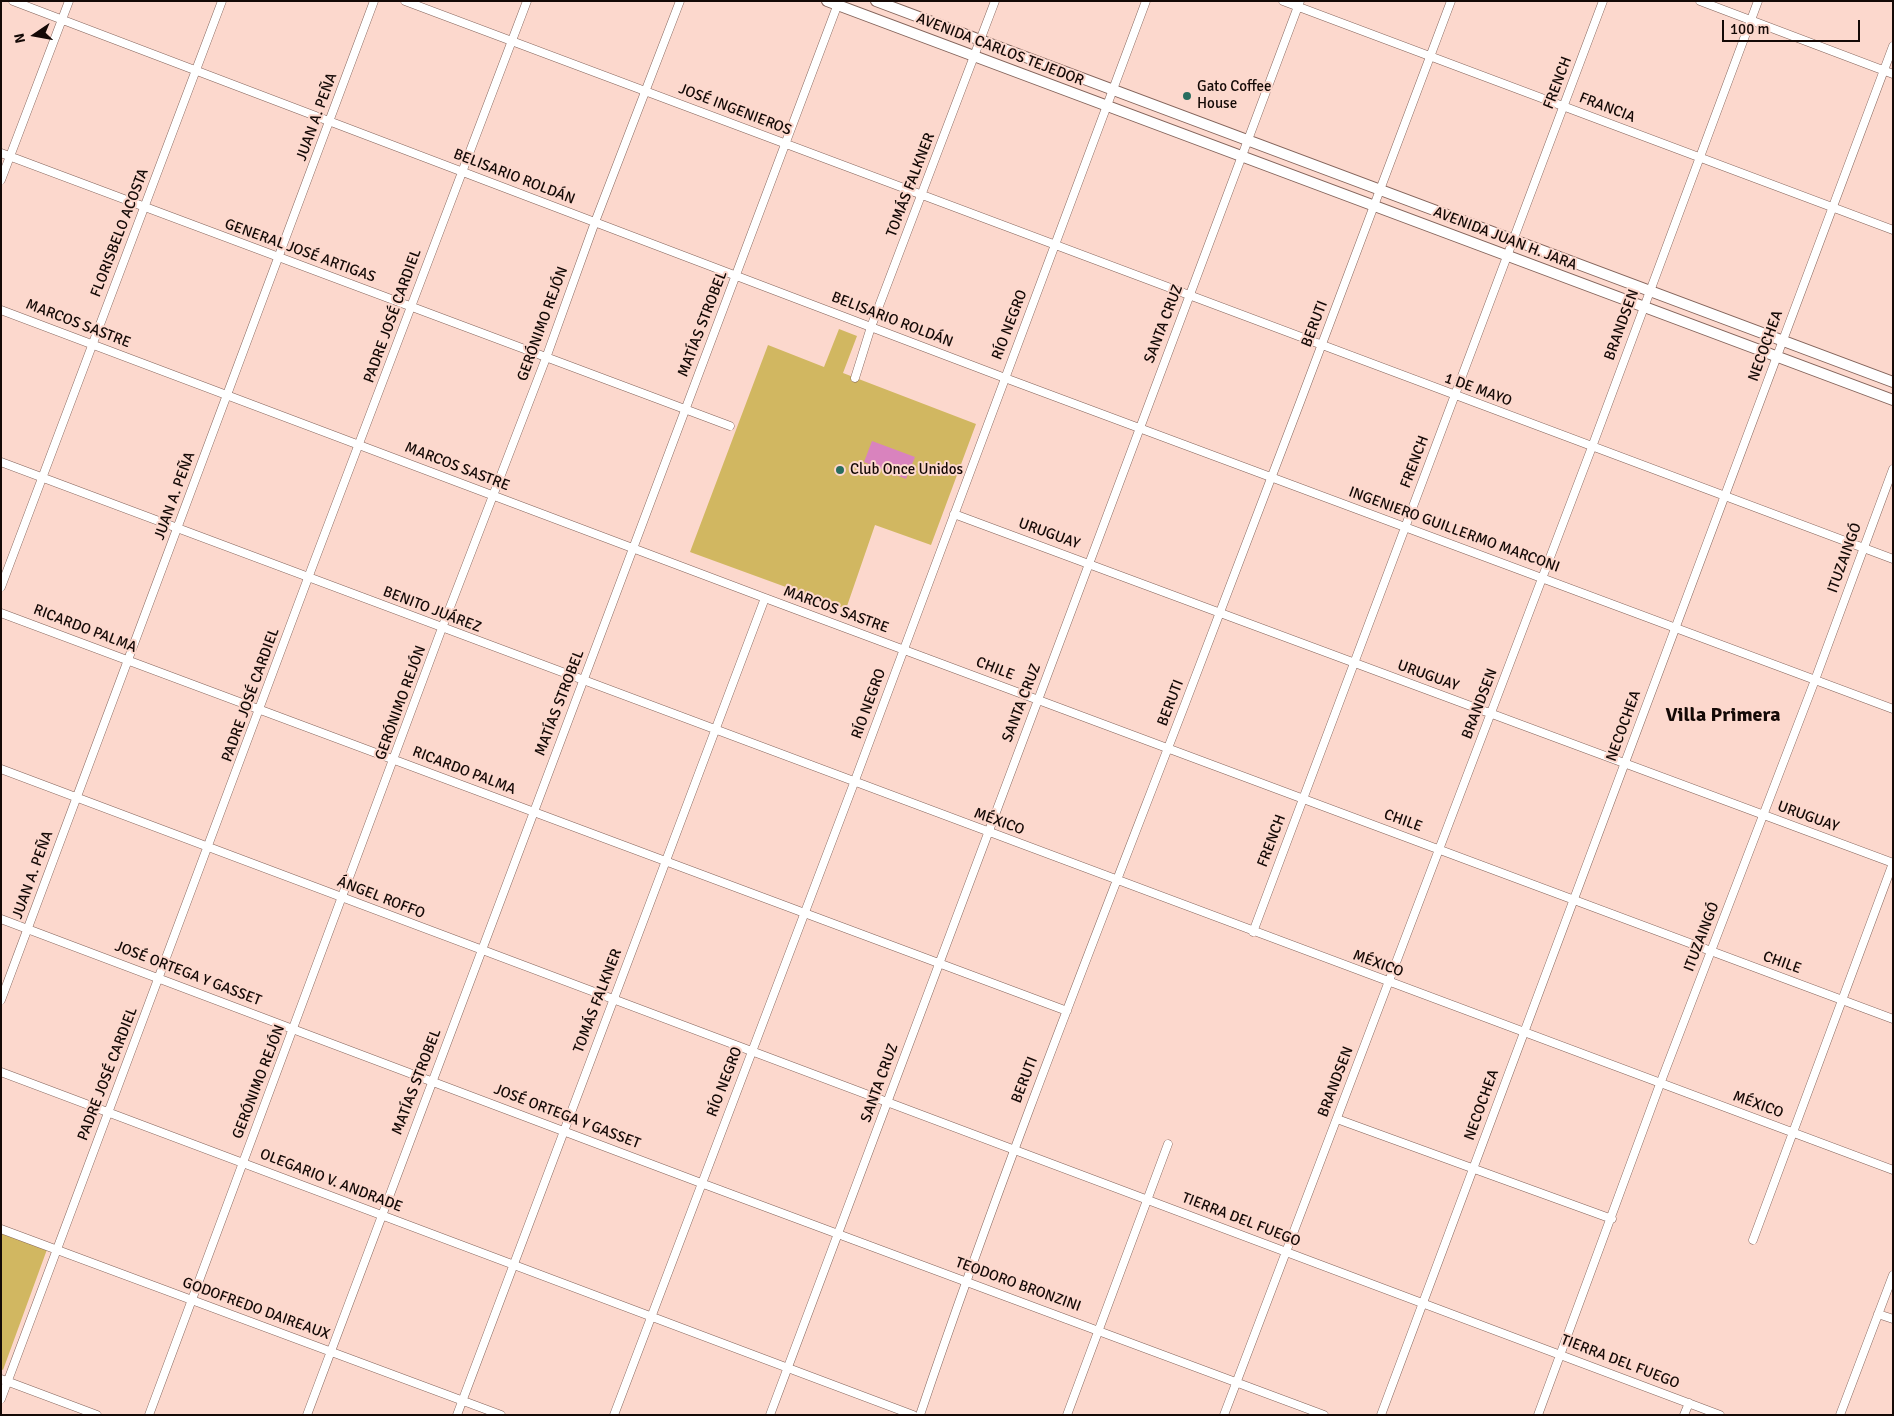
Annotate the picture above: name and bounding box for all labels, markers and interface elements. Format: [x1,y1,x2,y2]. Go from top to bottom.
north arrow [10,10,60,60]
street label: AVENIDA CARLOS TEJEDOR [914,10,1086,90]
scale bar [1724,10,1862,42]
text: 100 m [1730,20,1770,38]
text: N [11,32,29,45]
street label: FRENCH [1540,54,1576,112]
street label: JUAN A. PEÑA [293,70,341,164]
place label: Gato Coffee House [1197,78,1271,113]
street label: JOSÉ INGENIEROS [676,80,794,140]
street label: FRANCIA [1576,89,1638,127]
marker: Gato Coffee House [1181,90,1193,102]
street label: TOMÁS FALKNER [883,130,939,240]
street label: BELISARIO ROLDÁN [451,145,577,209]
street label: FLORISBELO ACOSTA [87,166,153,300]
street label: AVENIDA JUAN H. JARA [1431,203,1579,275]
street label: GENERAL JOSÉ ARTIGAS [222,215,378,287]
street label: PADRE JOSÉ CARDIEL [360,246,426,386]
street label: GERÓNIMO REJÓN [514,264,572,384]
street label: MATÍAS STROBEL [674,268,732,380]
street label: SANTA CRUZ [1141,282,1187,366]
street label: RÍO NEGRO [988,287,1032,363]
street label: BRANDSEN [1601,287,1643,363]
street label: BELISARIO ROLDÁN [829,288,955,352]
street label: MARCOS SASTRE [23,296,133,352]
street label: BERUTI [1298,298,1332,350]
street label: NECOCHEA [1745,308,1787,384]
street label: 1 DE MAYO [1442,369,1514,411]
street label: FRENCH [1397,433,1433,491]
street label: MARCOS SASTRE [402,439,512,495]
street label: JUAN A. PEÑA [151,449,199,543]
place label: Club Once Unidos [850,461,963,479]
marker: Club Once Unidos [834,464,846,476]
street label: INGENIERO GUILLERMO MARCONI [1346,483,1562,577]
street label: URUGUAY [1016,515,1082,553]
street label: ITUZAINGÓ [1824,520,1866,596]
street label: BENITO JUÁREZ [380,583,484,637]
street label: MARCOS SASTRE [781,583,891,637]
street label: RICARDO PALMA [31,601,139,657]
street label: PADRE JOSÉ CARDIEL [218,625,284,765]
street label: GERÓNIMO REJÓN [372,643,430,763]
street label: MATÍAS STROBEL [531,647,589,759]
street label: CHILE [973,653,1017,685]
street label: URUGUAY [1395,657,1461,695]
street label: SANTA CRUZ [999,661,1045,745]
street label: RÍO NEGRO [848,666,890,742]
street label: BRANDSEN [1458,666,1502,742]
street label: BERUTI [1154,677,1188,729]
street label: NECOCHEA [1603,688,1645,764]
district label: Villa Primera [1665,704,1781,728]
street label: RICARDO PALMA [410,743,518,799]
street label: URUGUAY [1775,798,1841,836]
street label: MÉXICO [971,805,1027,839]
street label: CHILE [1381,806,1425,836]
street label: FRENCH [1254,812,1290,870]
street label: JUAN A. PEÑA [9,828,57,922]
street label: ÁNGEL ROFFO [335,873,427,923]
street label: ITUZAINGÓ [1680,900,1724,974]
street label: JOSÉ ORTEGA Y GASSET [112,938,264,1010]
street label: TOMÁS FALKNER [570,946,626,1056]
street label: MÉXICO [1350,947,1406,981]
street label: CHILE [1760,948,1804,978]
street label: PADRE JOSÉ CARDIEL [74,1005,142,1143]
street label: GERÓNIMO REJÓN [229,1022,289,1142]
street label: MATÍAS STROBEL [388,1026,446,1138]
street label: SANTA CRUZ [857,1041,903,1125]
street label: RÍO NEGRO [703,1044,747,1120]
street label: BRANDSEN [1314,1044,1358,1120]
street label: BERUTI [1008,1054,1042,1106]
street label: NECOCHEA [1461,1067,1503,1143]
street label: JOSÉ ORTEGA Y GASSET [491,1081,643,1153]
street label: MÉXICO [1730,1088,1786,1122]
street label: OLEGARIO V. ANDRADE [257,1145,405,1217]
street label: TIERRA DEL FUEGO [1179,1189,1303,1251]
street label: TEODORO BRONZINI [953,1254,1083,1316]
street label: GODOFREDO DAIREAUX [180,1274,332,1344]
street label: TIERRA DEL FUEGO [1558,1331,1682,1393]

